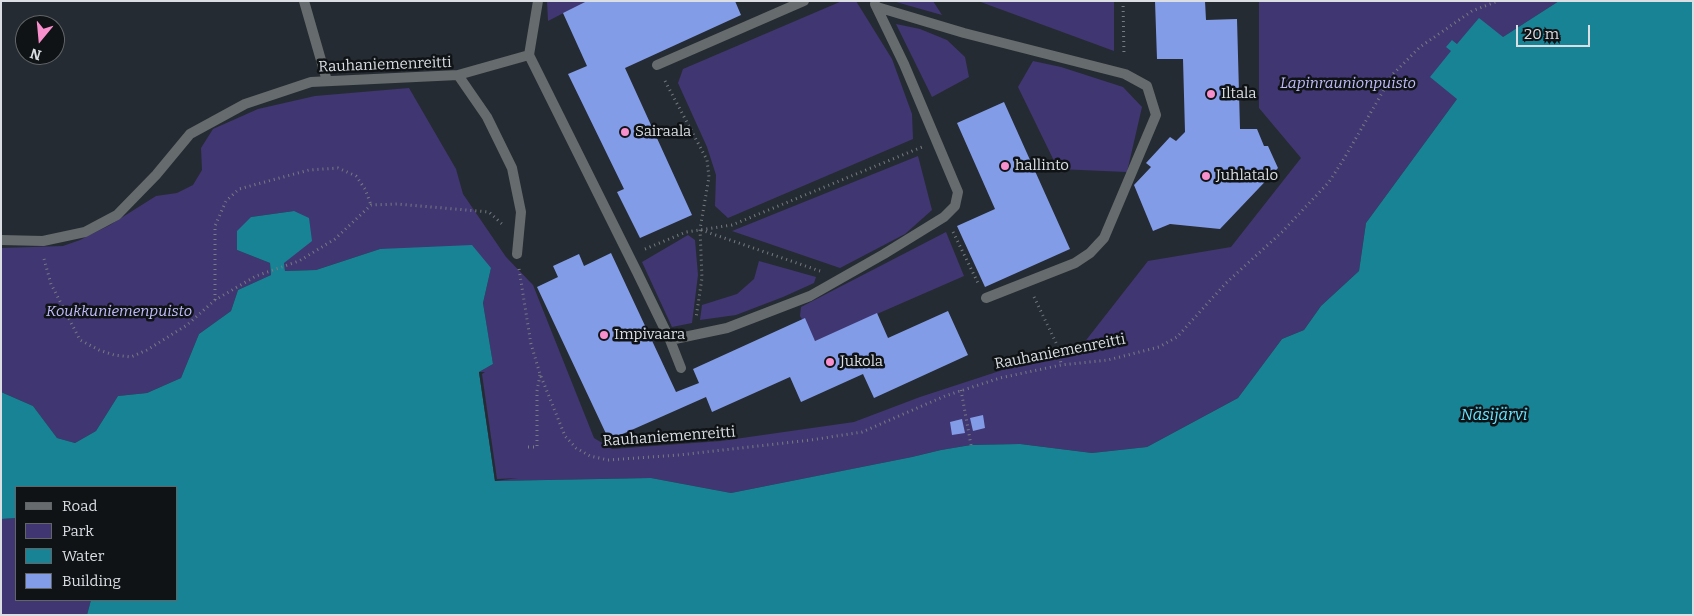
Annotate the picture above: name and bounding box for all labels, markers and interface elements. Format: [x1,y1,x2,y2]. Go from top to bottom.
north arrow [15,15,65,65]
scale bar [1519,15,1593,47]
text: 20 m [1524,25,1559,43]
text: N [28,44,43,64]
street label: Rauhaniemenreitti [318,54,452,76]
park label: Lapinraunionpuisto [1280,75,1416,93]
place label: Iltala [1221,85,1256,103]
marker: Iltala [1205,88,1217,100]
place label: Sairaala [635,123,691,141]
marker: Sairaala [619,126,631,138]
place label: hallinto [1015,157,1069,175]
marker: hallinto [999,160,1011,172]
place label: Juhlatalo [1216,167,1278,185]
marker: Juhlatalo [1200,170,1212,182]
park label: Koukkuniemenpuisto [46,303,192,321]
place label: Impivaara [614,326,685,344]
marker: Impivaara [598,329,610,341]
street label: Rauhaniemenreitti [993,330,1127,374]
place label: Jukola [840,353,883,371]
marker: Jukola [824,356,836,368]
water label: Näsijärvi [1461,406,1527,426]
street label: Rauhaniemenreitti [602,423,736,451]
legend [15,486,178,601]
text: Road [62,497,97,515]
text: Park [62,522,94,540]
text: Water [62,547,104,565]
text: Building [62,572,121,590]

